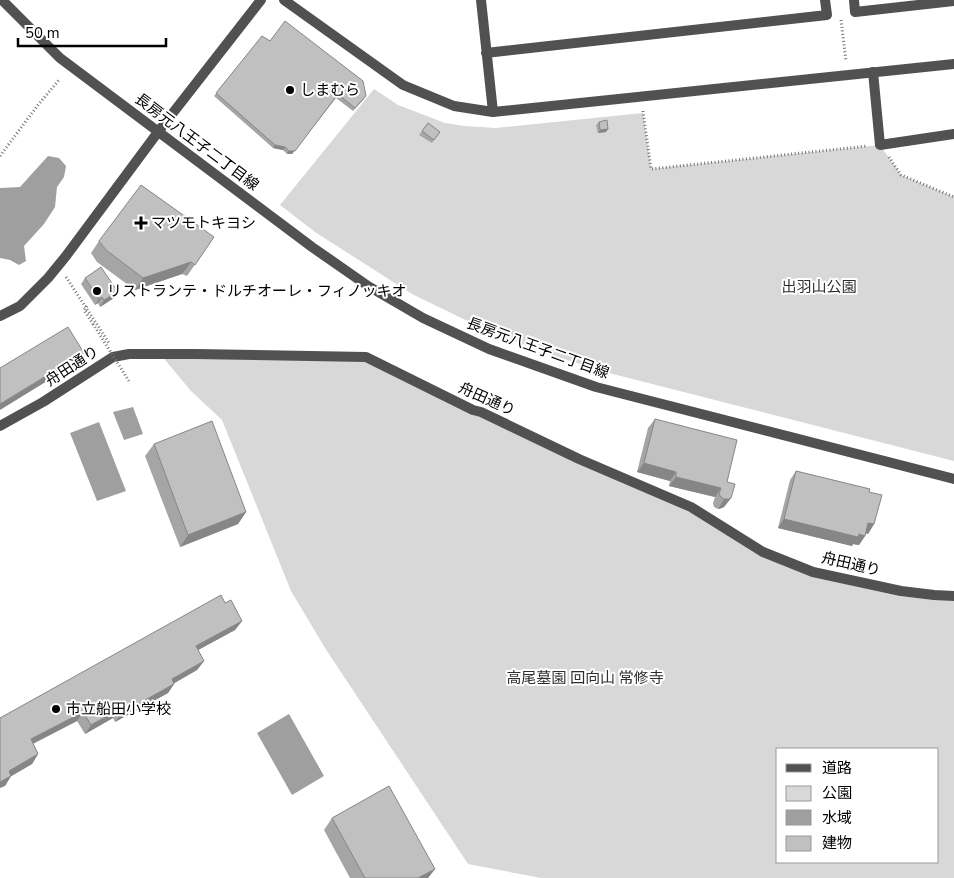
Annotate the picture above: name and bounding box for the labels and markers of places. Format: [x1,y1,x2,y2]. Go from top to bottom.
place label: しまむら [300,80,360,100]
marker: しまむら [284,84,296,96]
place label: マツモトキヨシ [151,213,256,233]
marker: マツモトキヨシ [135,217,147,229]
place label: リストランテ・ドルチオーレ・フィノッキオ [107,281,406,301]
marker: リストランテ・ドルチオーレ・フィノッキオ [91,285,103,297]
place label: 市立船田小学校 [66,699,171,719]
marker: 市立船田小学校 [50,703,62,715]

